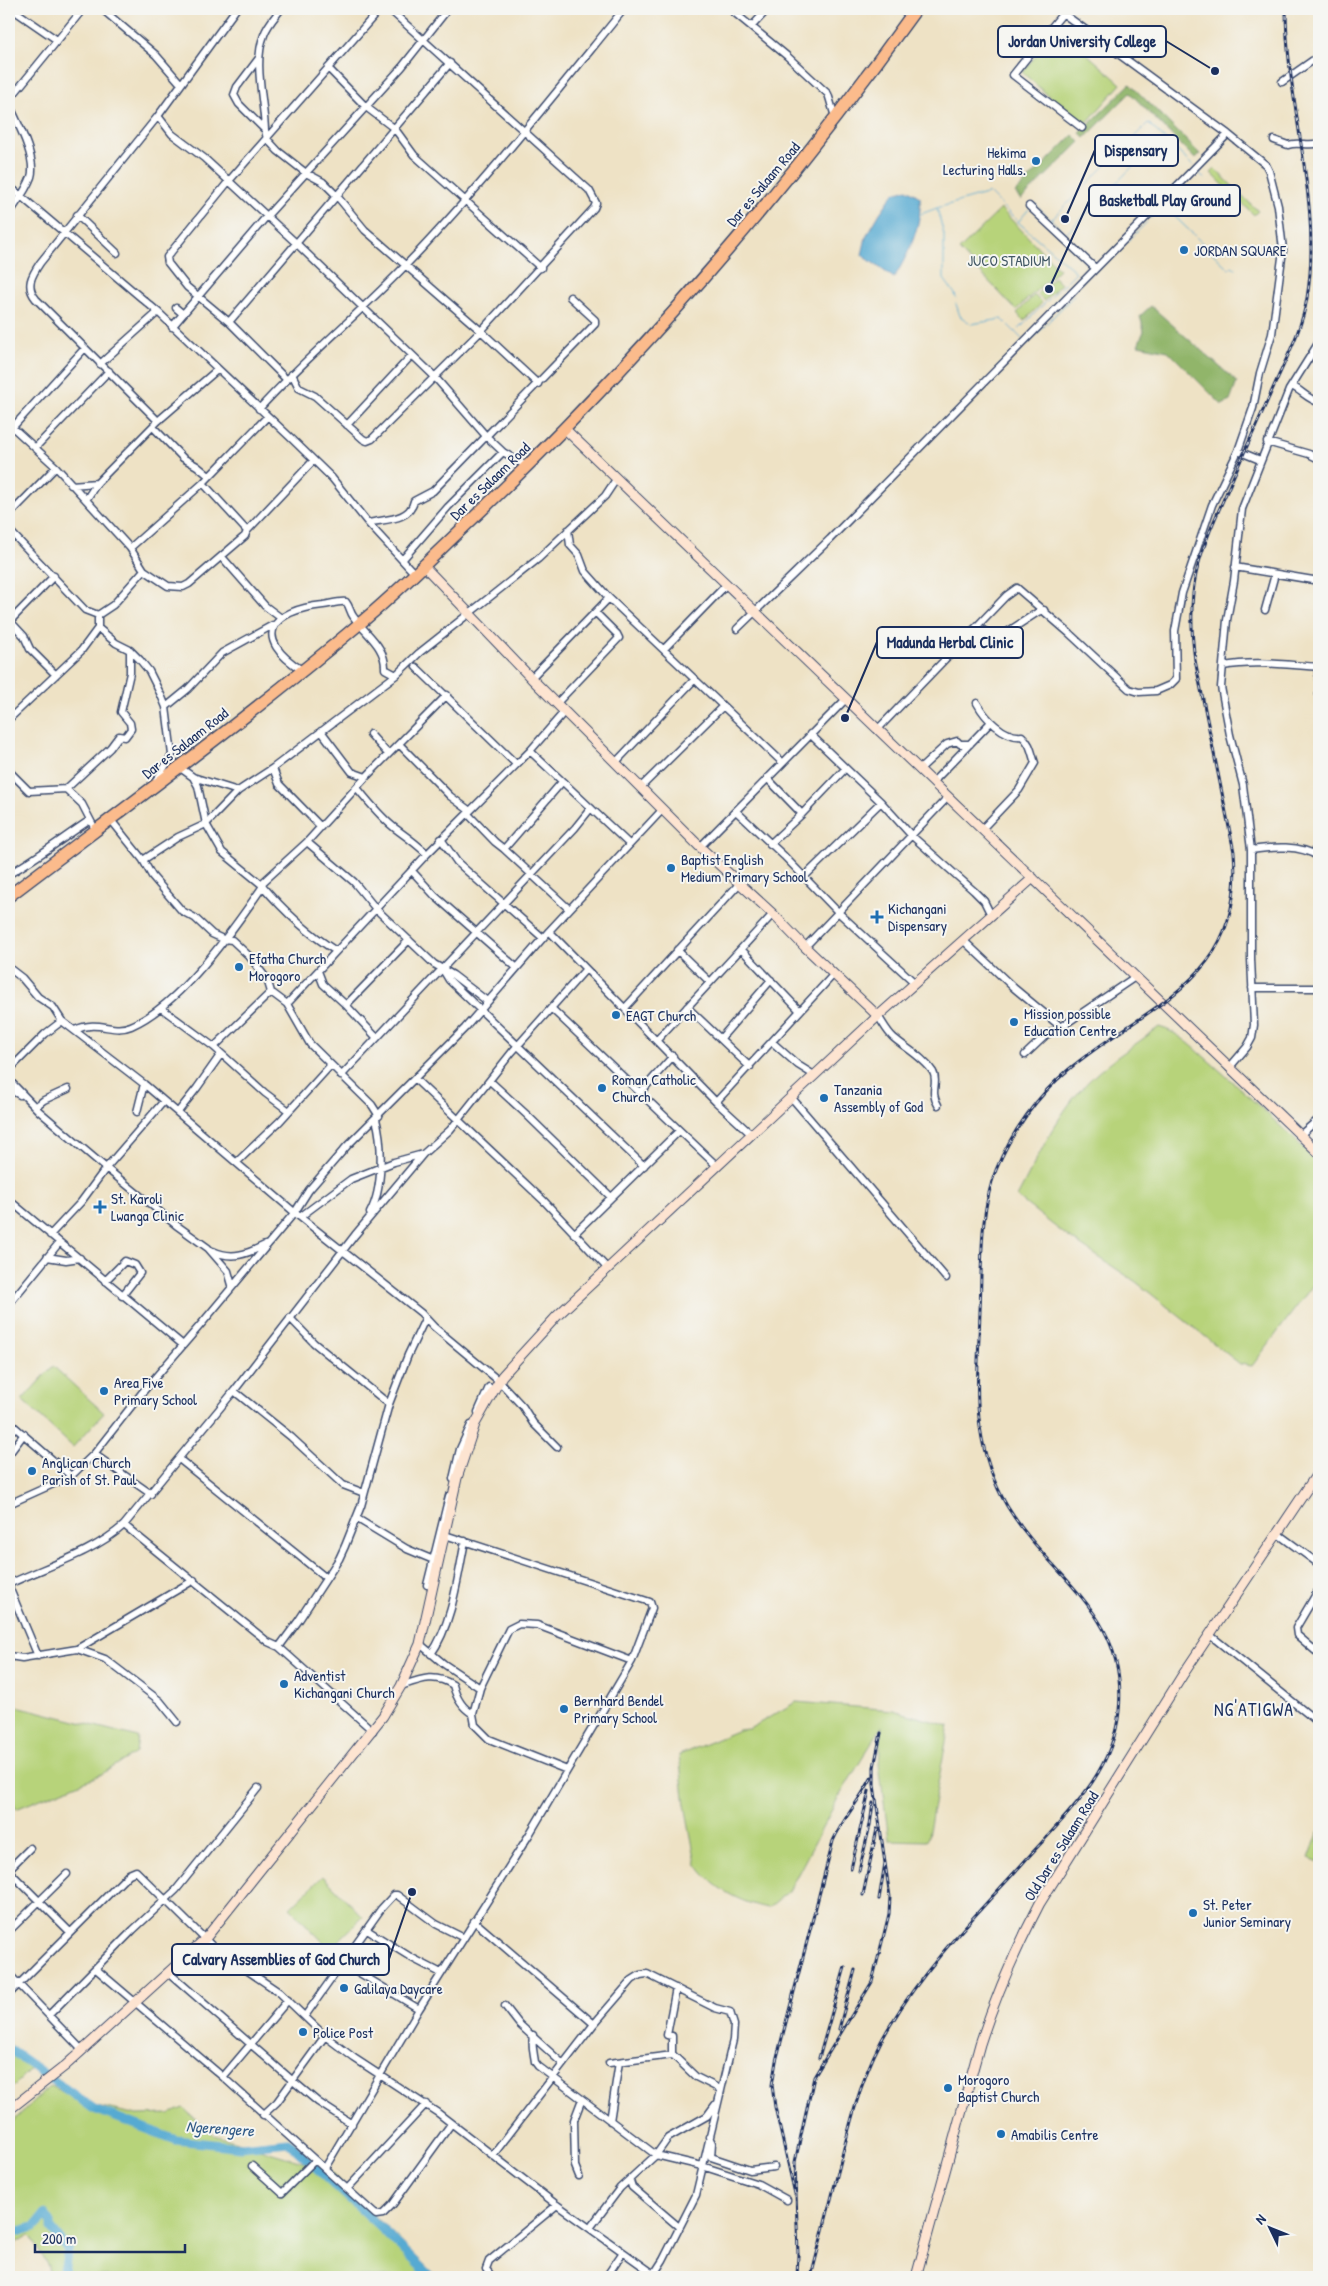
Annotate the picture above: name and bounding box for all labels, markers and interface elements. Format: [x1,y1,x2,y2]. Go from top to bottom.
callout: Jordan University College [998,26,1166,57]
text: Jordan University College [1008,30,1157,53]
callout: Dispensary [1095,135,1178,166]
street label: Dar es Salaam Road [721,137,805,231]
text: Dispensary [1104,139,1168,162]
place label: Hekima Lecturing Halls. [943,142,1026,180]
marker: Hekima Lecturing Halls. [1030,155,1042,167]
callout: Basketball Play Ground [1089,185,1240,216]
text: Basketball Play Ground [1099,189,1231,212]
place label: JORDAN SQUARE [1194,240,1287,261]
marker: JORDAN SQUARE [1178,244,1190,256]
park label: JUCO STADIUM [968,250,1050,271]
street label: Dar es Salaam Road [445,437,535,525]
callout: Madunda Herbal Clinic [877,627,1023,658]
text: Madunda Herbal Clinic [887,631,1014,653]
street label: Dar es Salaam Road [137,703,233,783]
place label: Baptist English Medium Primary School [681,849,808,887]
marker: Baptist English Medium Primary School [665,862,677,874]
place label: Kichangani Dispensary [888,898,947,936]
marker: Kichangani Dispensary [870,910,884,924]
place label: Efatha Church Morogoro [249,948,326,986]
marker: Efatha Church Morogoro [233,961,245,973]
place label: Mission possible Education Centre [1024,1003,1117,1041]
place label: EAGT Church [626,1005,696,1026]
marker: EAGT Church [610,1009,622,1021]
marker: Mission possible Education Centre [1008,1016,1020,1028]
place label: Roman Catholic Church [612,1069,696,1107]
place label: Tanzania Assembly of God [834,1079,923,1117]
marker: Roman Catholic Church [596,1082,608,1094]
marker: Tanzania Assembly of God [818,1092,830,1104]
place label: St. Karoli Lwanga Clinic [111,1188,184,1226]
marker: St. Karoli Lwanga Clinic [93,1200,107,1214]
place label: Area Five Primary School [114,1372,197,1410]
marker: Area Five Primary School [98,1385,110,1397]
place label: Anglican Church Parish of St. Paul [42,1452,136,1490]
marker: Anglican Church Parish of St. Paul [26,1465,38,1477]
place label: Adventist Kichangani Church [294,1665,395,1703]
marker: Adventist Kichangani Church [278,1678,290,1690]
place label: Bernhard Bendel Primary School [574,1690,664,1728]
district label: NG'ATIGWA [1214,1697,1294,1722]
marker: Bernhard Bendel Primary School [558,1703,570,1715]
street label: Old Dar es Salaam Road [1019,1787,1103,1905]
place label: St. Peter Junior Seminary [1203,1894,1291,1932]
marker: St. Peter Junior Seminary [1187,1907,1199,1919]
callout: Calvary Assemblies of God Church [172,1944,389,1975]
text: Calvary Assemblies of God Church [182,1948,380,1971]
place label: Galilaya Daycare [354,1978,443,1999]
marker: Galilaya Daycare [338,1982,350,1994]
place label: Police Post [313,2022,374,2043]
marker: Police Post [297,2026,309,2038]
place label: Morogoro Baptist Church [958,2069,1039,2107]
marker: Morogoro Baptist Church [942,2082,954,2094]
water label: Ngerengere [185,2115,255,2141]
place label: Amabilis Centre [1011,2124,1098,2145]
marker: Amabilis Centre [995,2128,1007,2140]
north arrow [1246,2204,1296,2254]
text: N [1251,2209,1270,2228]
scale bar [35,2221,185,2253]
text: 200 m [42,2228,76,2249]

